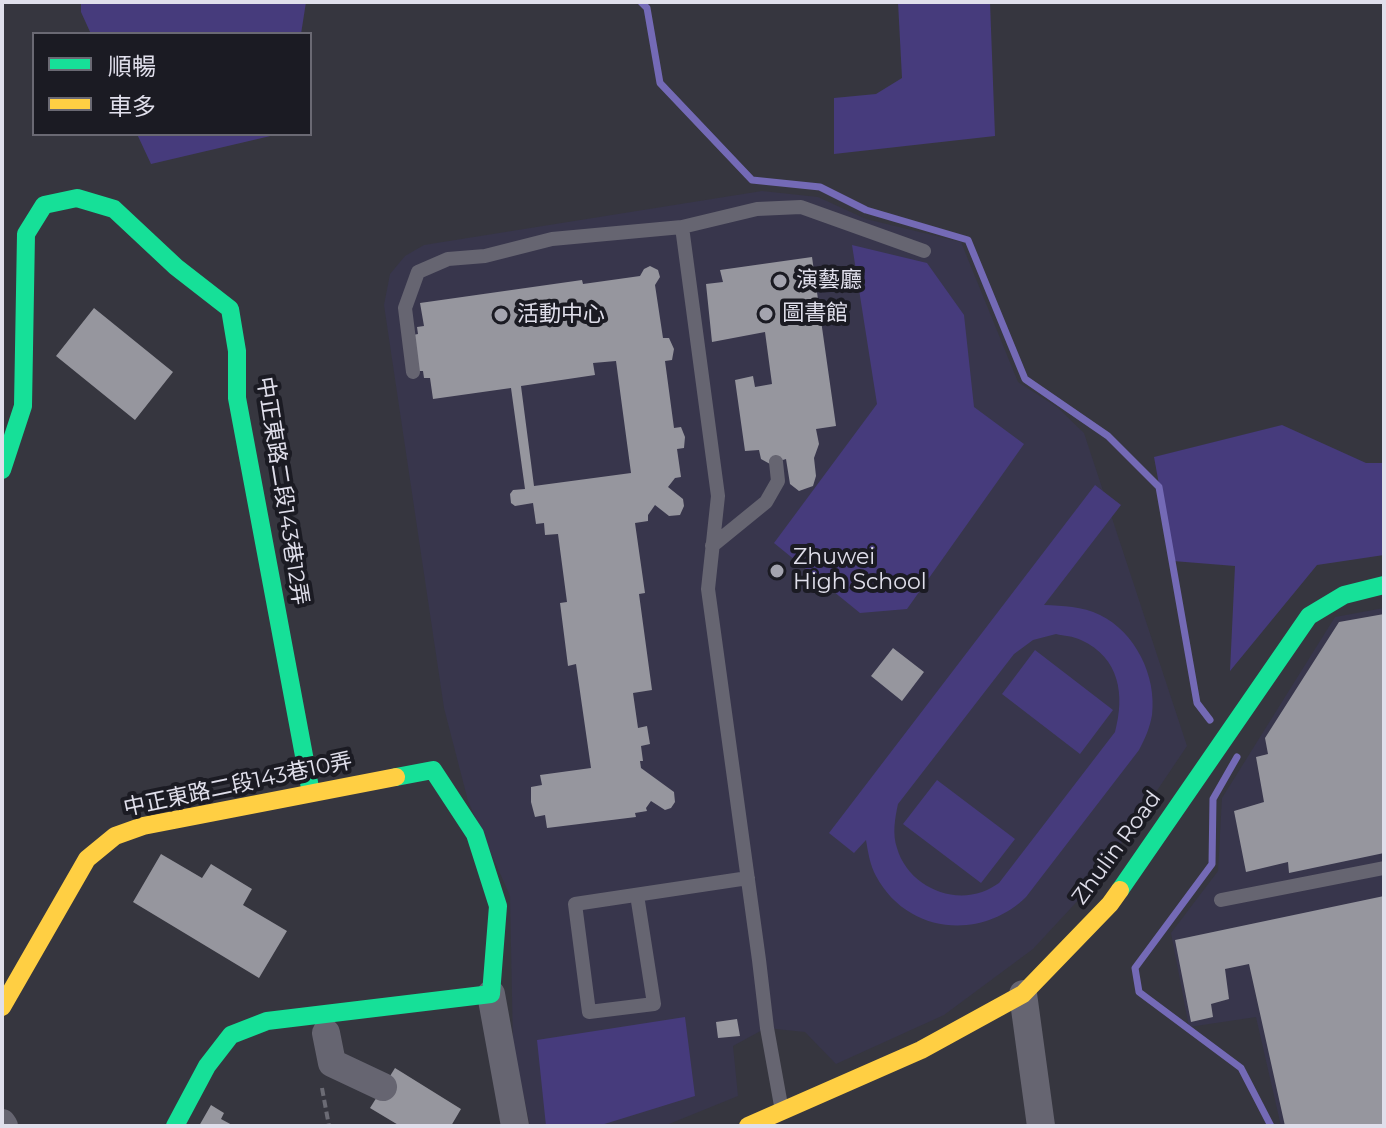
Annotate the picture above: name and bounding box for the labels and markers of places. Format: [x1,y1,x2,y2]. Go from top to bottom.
place label: 演藝廳 [796,268,862,294]
marker: 演藝廳 [771,272,789,290]
place label: 圖書館 [782,301,848,327]
place label: 活動中心 [517,302,605,328]
marker: 圖書館 [757,305,775,323]
marker: 活動中心 [492,306,510,324]
place label: Zhuwei High School [793,545,927,596]
marker: Zhuwei High School [768,562,786,580]

